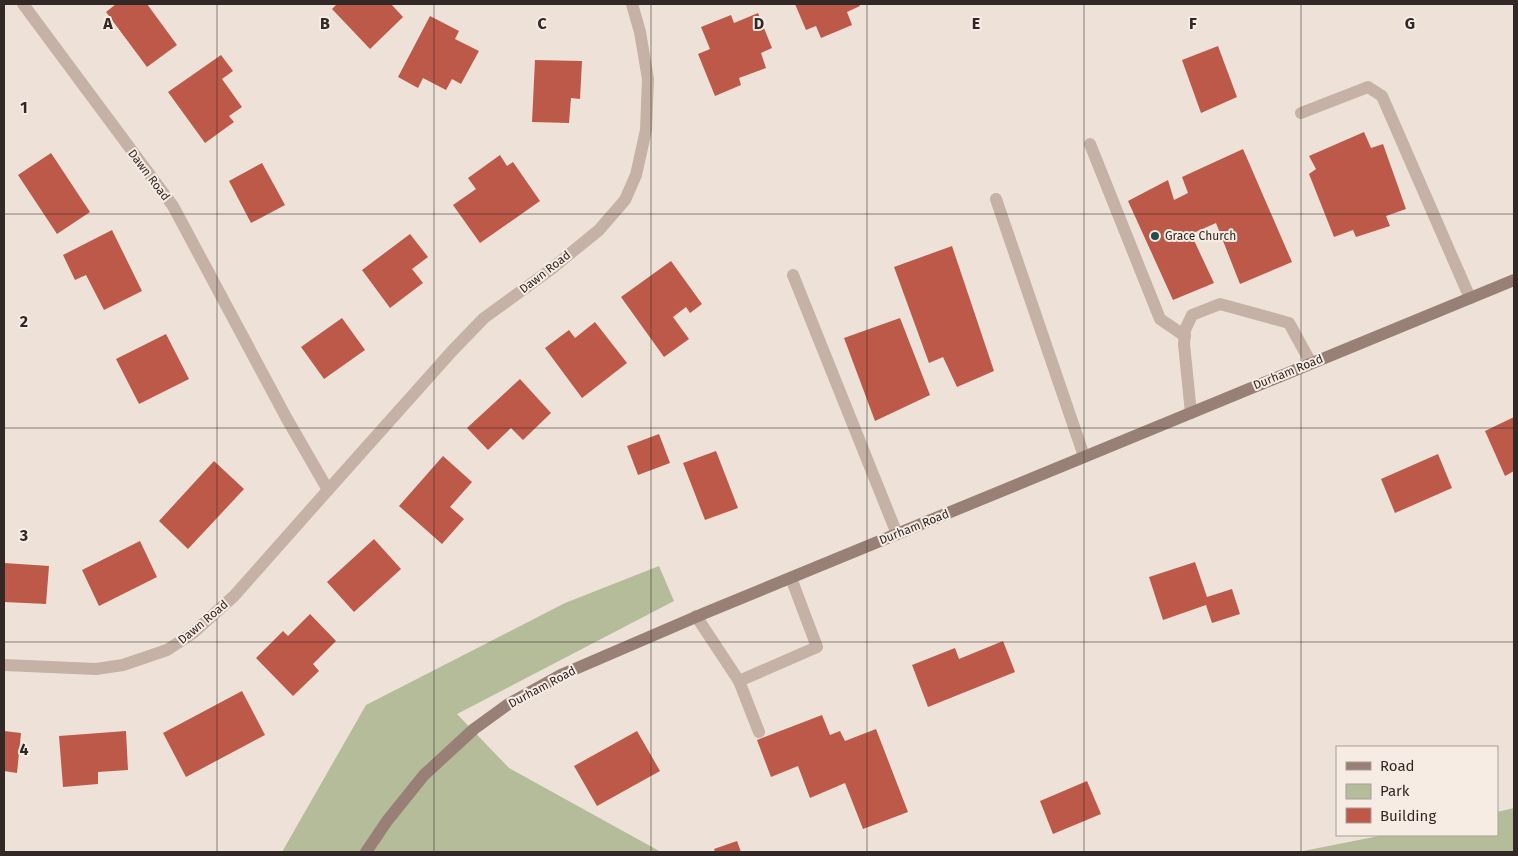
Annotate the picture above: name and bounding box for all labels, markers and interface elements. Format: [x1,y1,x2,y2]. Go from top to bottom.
text: A [102,14,113,33]
text: B [320,14,330,33]
text: C [537,14,547,33]
text: D [754,14,764,33]
text: E [972,14,980,33]
text: F [1189,14,1197,33]
text: G [1405,14,1415,33]
text: 1 [20,98,28,117]
street label: Dawn Road [125,147,173,203]
place label: Grace Church [1165,229,1236,243]
marker: Grace Church [1149,230,1161,242]
street label: Dawn Road [517,248,573,296]
text: 2 [20,312,28,331]
street label: Durham Road [1251,352,1325,392]
street label: Durham Road [877,507,951,547]
text: 3 [19,526,28,545]
street label: Dawn Road [175,597,231,647]
street label: Durham Road [506,663,578,711]
text: 4 [19,740,29,759]
legend [1336,746,1498,836]
text: Road [1380,757,1415,775]
text: Park [1380,782,1410,800]
text: Building [1380,807,1436,825]

